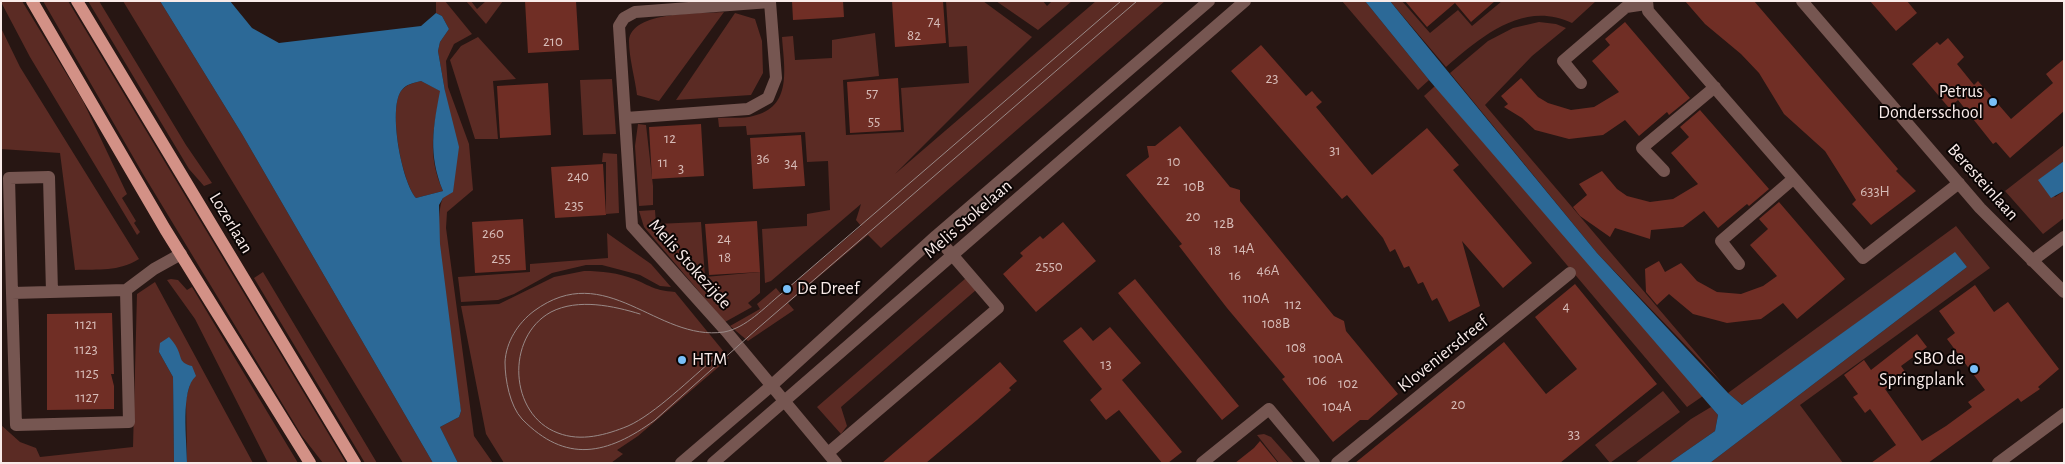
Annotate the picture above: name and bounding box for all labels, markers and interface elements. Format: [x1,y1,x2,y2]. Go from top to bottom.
house number: 74 [927,12,941,30]
house number: 82 [907,26,921,44]
house number: 210 [543,32,563,50]
house number: 23 [1265,69,1279,87]
place label: Petrus Dondersschool [1878,81,1983,124]
house number: 57 [866,84,878,102]
marker: Petrus Dondersschool [1987,96,1999,108]
house number: 55 [868,112,880,130]
house number: 12 [664,129,676,147]
street label: Beresteinlaan [1943,139,2023,225]
house number: 31 [1329,141,1341,159]
house number: 36 [756,149,770,167]
house number: 10 [1167,152,1181,170]
house number: 11 [658,153,668,171]
house number: 34 [784,154,798,172]
house number: 3 [678,159,684,177]
house number: 240 [567,167,589,185]
house number: 22 [1156,171,1170,189]
street label: Melis Stokelaan [919,175,1017,263]
house number: 10B [1183,177,1205,195]
house number: 633H [1860,182,1890,200]
street label: Lozerlaan [204,189,258,257]
house number: 235 [564,196,584,214]
house number: 20 [1186,207,1200,225]
street label: Melis Stokezijde [644,214,736,314]
house number: 12B [1214,214,1234,232]
house number: 260 [482,224,504,242]
house number: 24 [717,229,731,247]
house number: 14A [1233,239,1255,257]
house number: 18 [1209,241,1221,259]
house number: 18 [719,248,731,266]
house number: 255 [491,249,511,267]
house number: 2550 [1035,257,1063,275]
house number: 46A [1257,261,1279,279]
house number: 16 [1229,266,1241,284]
place label: De Dreef [797,278,859,300]
marker: De Dreef [781,283,793,295]
house number: 110A [1243,289,1269,307]
house number: 112 [1284,295,1302,313]
house number: 4 [1562,297,1570,315]
street label: Kloveniersdreef [1393,311,1493,397]
house number: 108B [1262,314,1290,332]
house number: 1121 [75,315,97,333]
house number: 108 [1286,338,1306,356]
house number: 1123 [74,340,98,358]
place label: SBO de Springplank [1879,348,1964,390]
place label: HTM [692,349,727,371]
house number: 100A [1313,349,1343,367]
marker: HTM [676,354,688,366]
house number: 13 [1100,355,1112,373]
marker: SBO de Springplank [1968,363,1980,375]
house number: 1125 [75,364,99,382]
house number: 106 [1307,371,1327,389]
house number: 102 [1338,374,1358,392]
house number: 1127 [75,388,99,406]
house number: 20 [1451,395,1465,413]
house number: 104A [1323,397,1351,415]
house number: 33 [1568,425,1580,443]

